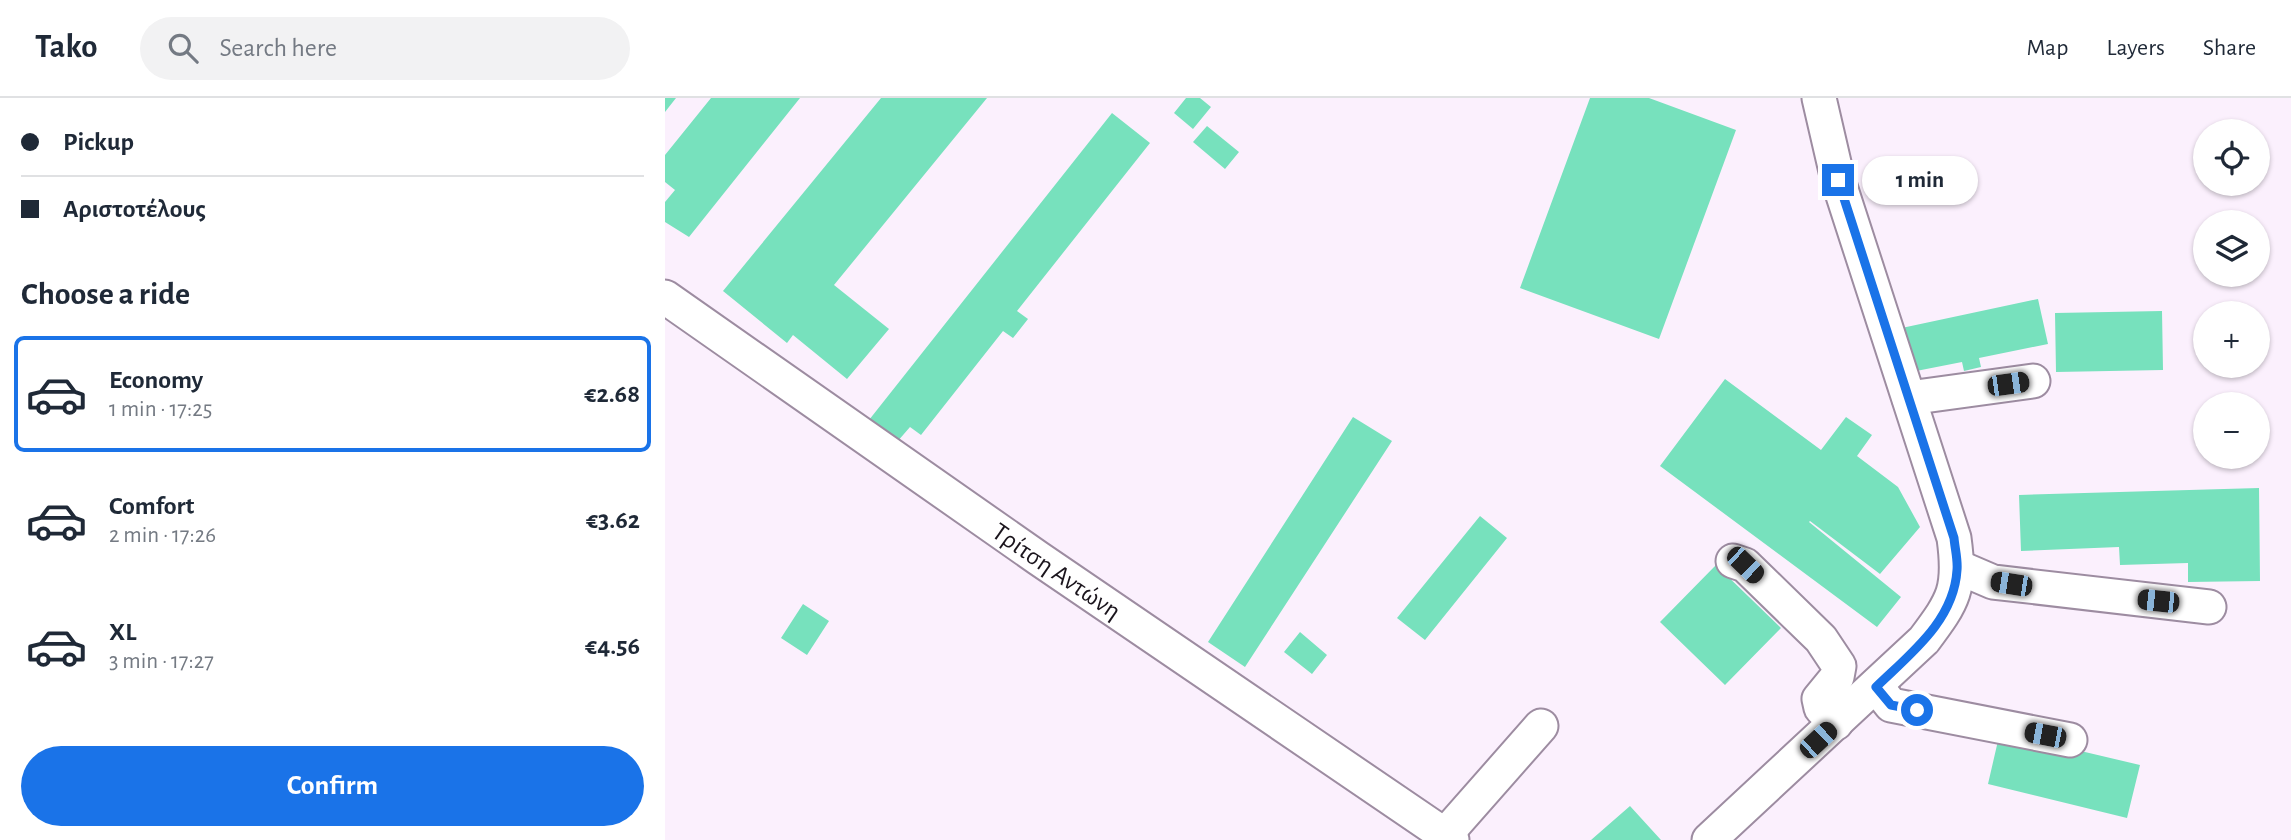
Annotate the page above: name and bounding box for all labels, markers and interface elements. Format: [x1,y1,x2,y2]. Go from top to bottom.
search box [140,17,630,80]
icon: search [164,29,202,67]
text: Tako [35,31,98,64]
text: Search here [220,35,337,61]
text: Map [2026,36,2068,60]
text: Layers [2106,36,2165,60]
text: Share [2203,36,2256,60]
map controls [2193,119,2270,469]
button: locate [2193,119,2270,196]
text: Pickup [63,129,134,155]
callout: 1 min [1863,155,1978,204]
route end [1822,164,1854,196]
text: 1 min [1896,169,1944,192]
text: Αριστοτέλους [63,196,206,222]
button: layers [2193,210,2270,287]
text: Choose a ride [21,278,190,310]
button: + [2193,301,2270,378]
icon: car [25,363,88,426]
text: Economy [109,367,203,393]
car [1986,371,2031,397]
text: €2.68 [584,381,640,407]
button: − [2193,392,2270,469]
text: 1 min · 17:25 [109,398,212,421]
icon: car [25,489,88,552]
text: Comfort [109,493,194,519]
text: €3.62 [586,507,640,533]
street label: Τρίτση Αντώνη [987,518,1125,625]
text: 2 min · 17:26 [109,524,216,547]
car [1723,543,1768,587]
car [1989,570,2034,598]
car [2137,588,2180,614]
icon: car [25,615,88,678]
text: XL [109,619,136,645]
text: €4.56 [585,633,640,659]
text: 3 min · 17:27 [109,650,214,673]
route start [1901,694,1933,726]
car [1796,718,1841,762]
car [2023,721,2068,749]
button: Confirm [21,746,644,826]

